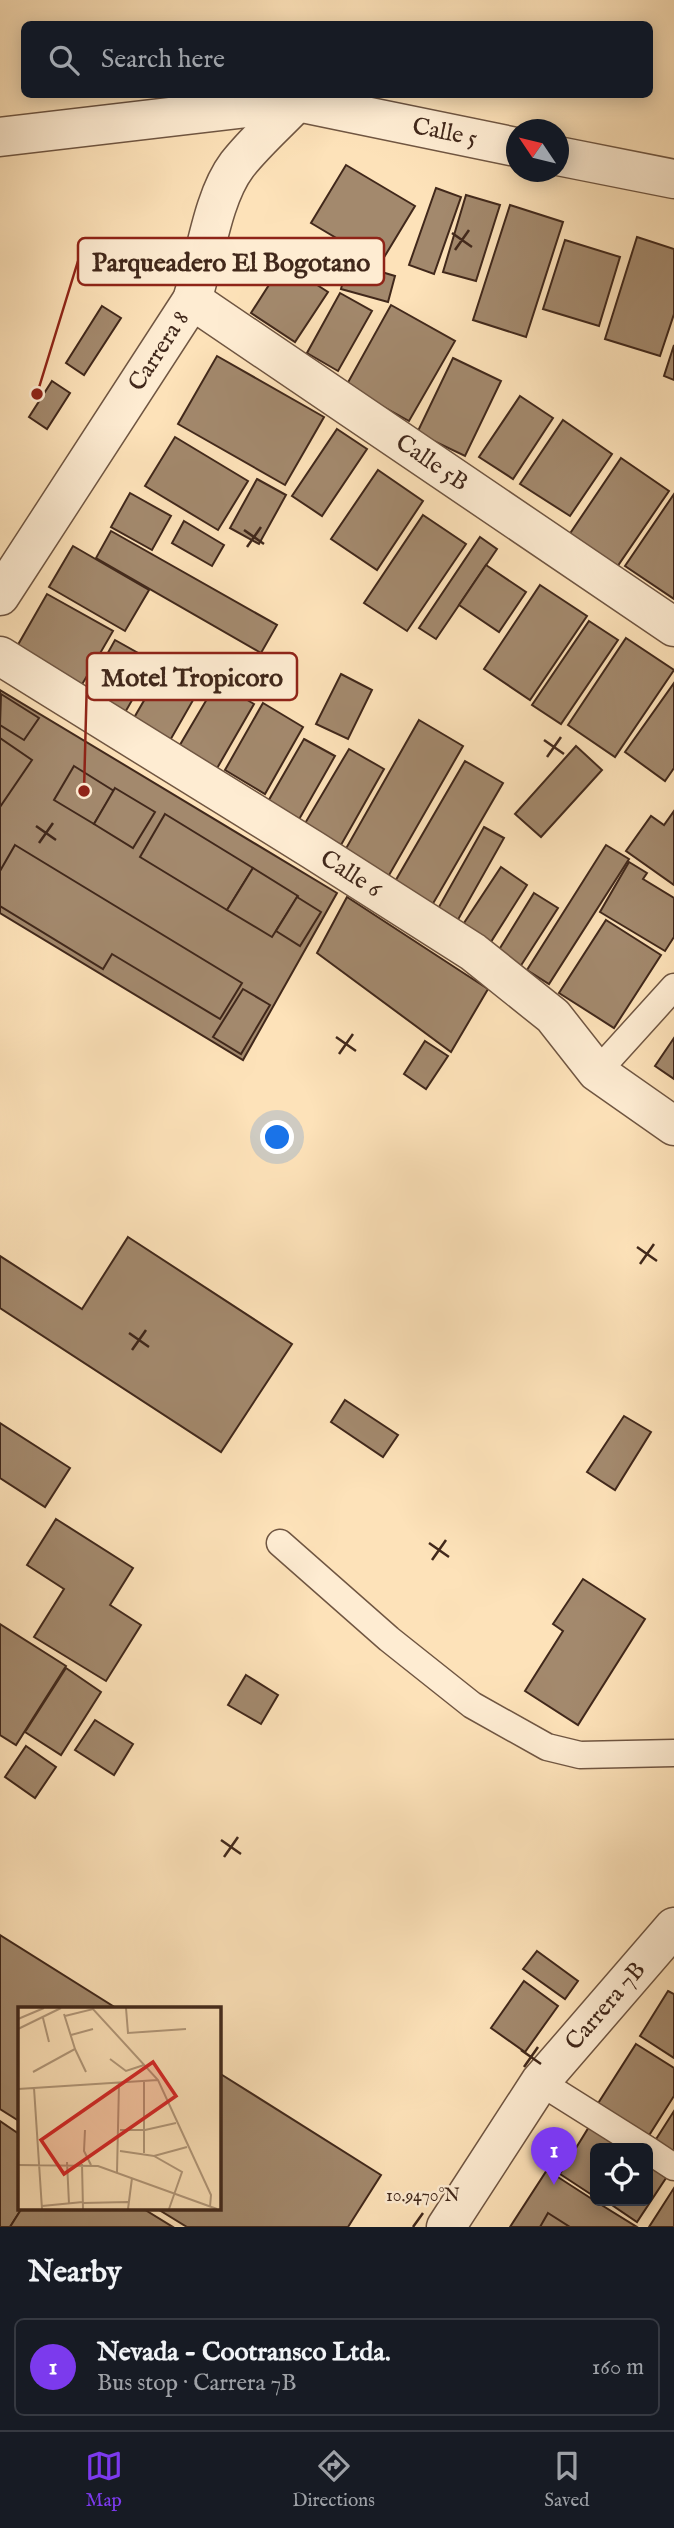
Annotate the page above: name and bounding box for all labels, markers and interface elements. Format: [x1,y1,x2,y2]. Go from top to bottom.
search box [21,21,653,98]
icon: search [45,41,83,79]
text: Search here [101,43,225,76]
street label: Calle 5 [410,111,480,154]
north arrow [506,119,569,182]
callout: Parqueadero El Bogotano [78,238,384,285]
text: Parqueadero El Bogotano [92,247,370,280]
street label: Carrera 8 [121,305,196,397]
street label: Calle 5B [390,427,474,498]
callout: Motel Tropicoro [87,653,297,700]
text: Motel Tropicoro [101,662,283,695]
street label: Calle 6 [314,843,388,906]
your location [260,1120,294,1154]
street label: Carrera 7B [559,1955,652,2057]
inset map [18,2007,220,2210]
pin: 1 [531,2127,577,2185]
map controls [590,2143,653,2206]
button: locate [590,2143,653,2206]
text: 10.9470°N [386,2185,460,2208]
text: Nearby [28,2254,121,2292]
text: Nevada - Cootransco Ltda. [97,2336,391,2369]
text: 1 [49,2353,57,2382]
text: 160 m [592,2353,644,2382]
text: Bus stop · Carrera 7B [97,2369,296,2398]
tab: Map [85,2447,123,2513]
tab: Directions [292,2447,375,2513]
tab: Saved [544,2447,589,2513]

